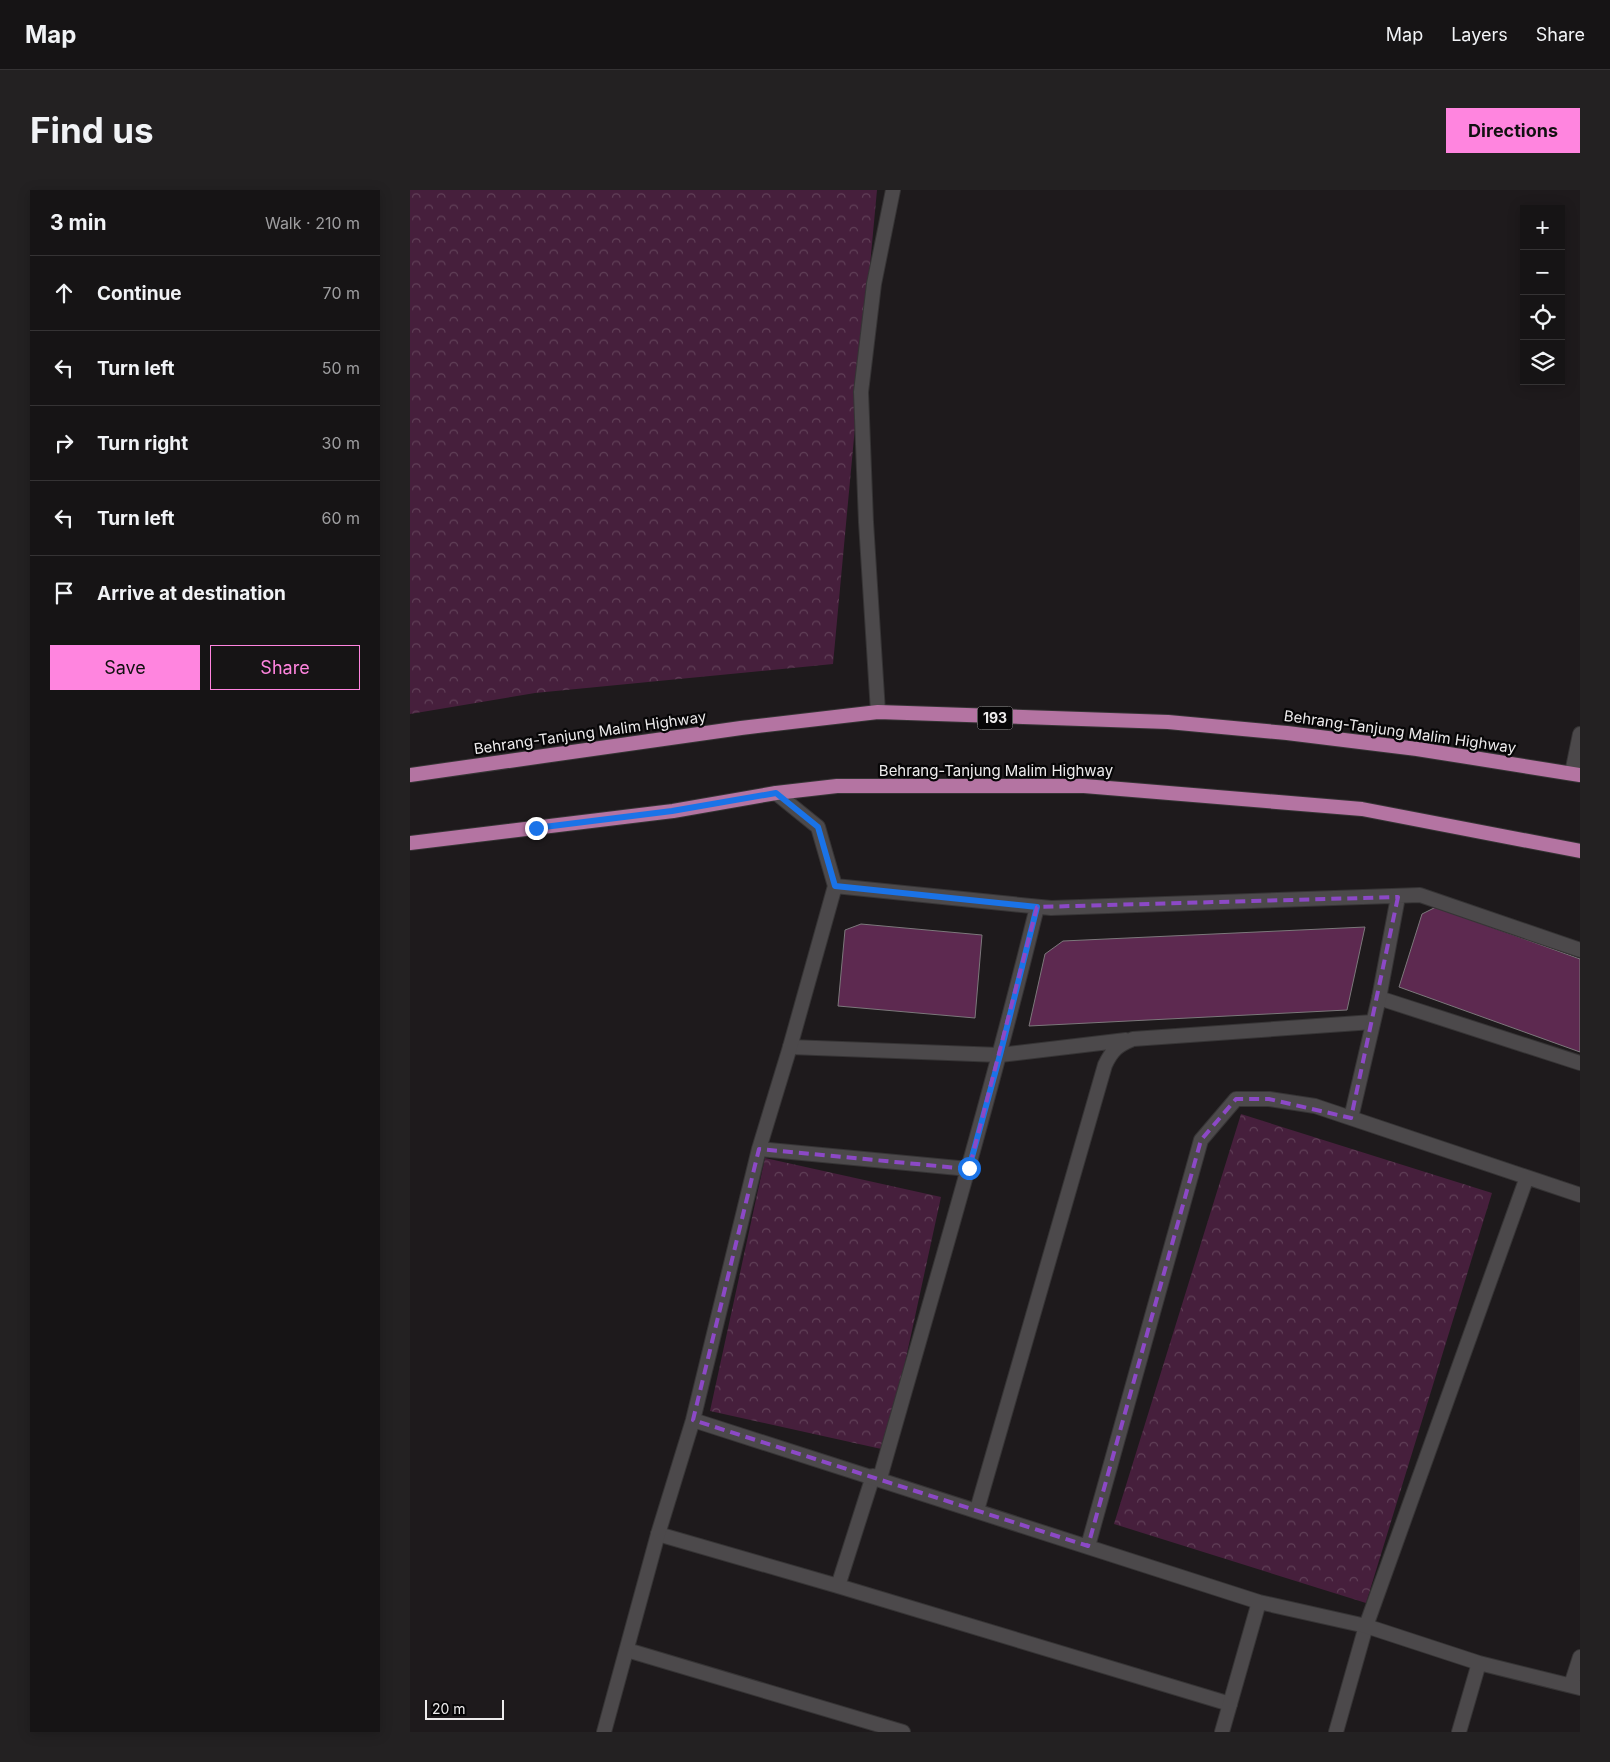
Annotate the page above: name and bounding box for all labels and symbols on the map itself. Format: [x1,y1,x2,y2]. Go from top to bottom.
road number: 193 [978,706,1012,730]
street label: Behrang-Tanjung Malim Highway [1283,706,1518,757]
street label: Behrang-Tanjung Malim Highway [473,707,708,758]
street label: Behrang-Tanjung Malim Highway [879,761,1114,780]
route end [525,817,548,840]
route start [958,1157,981,1180]
scale bar [425,1697,504,1720]

